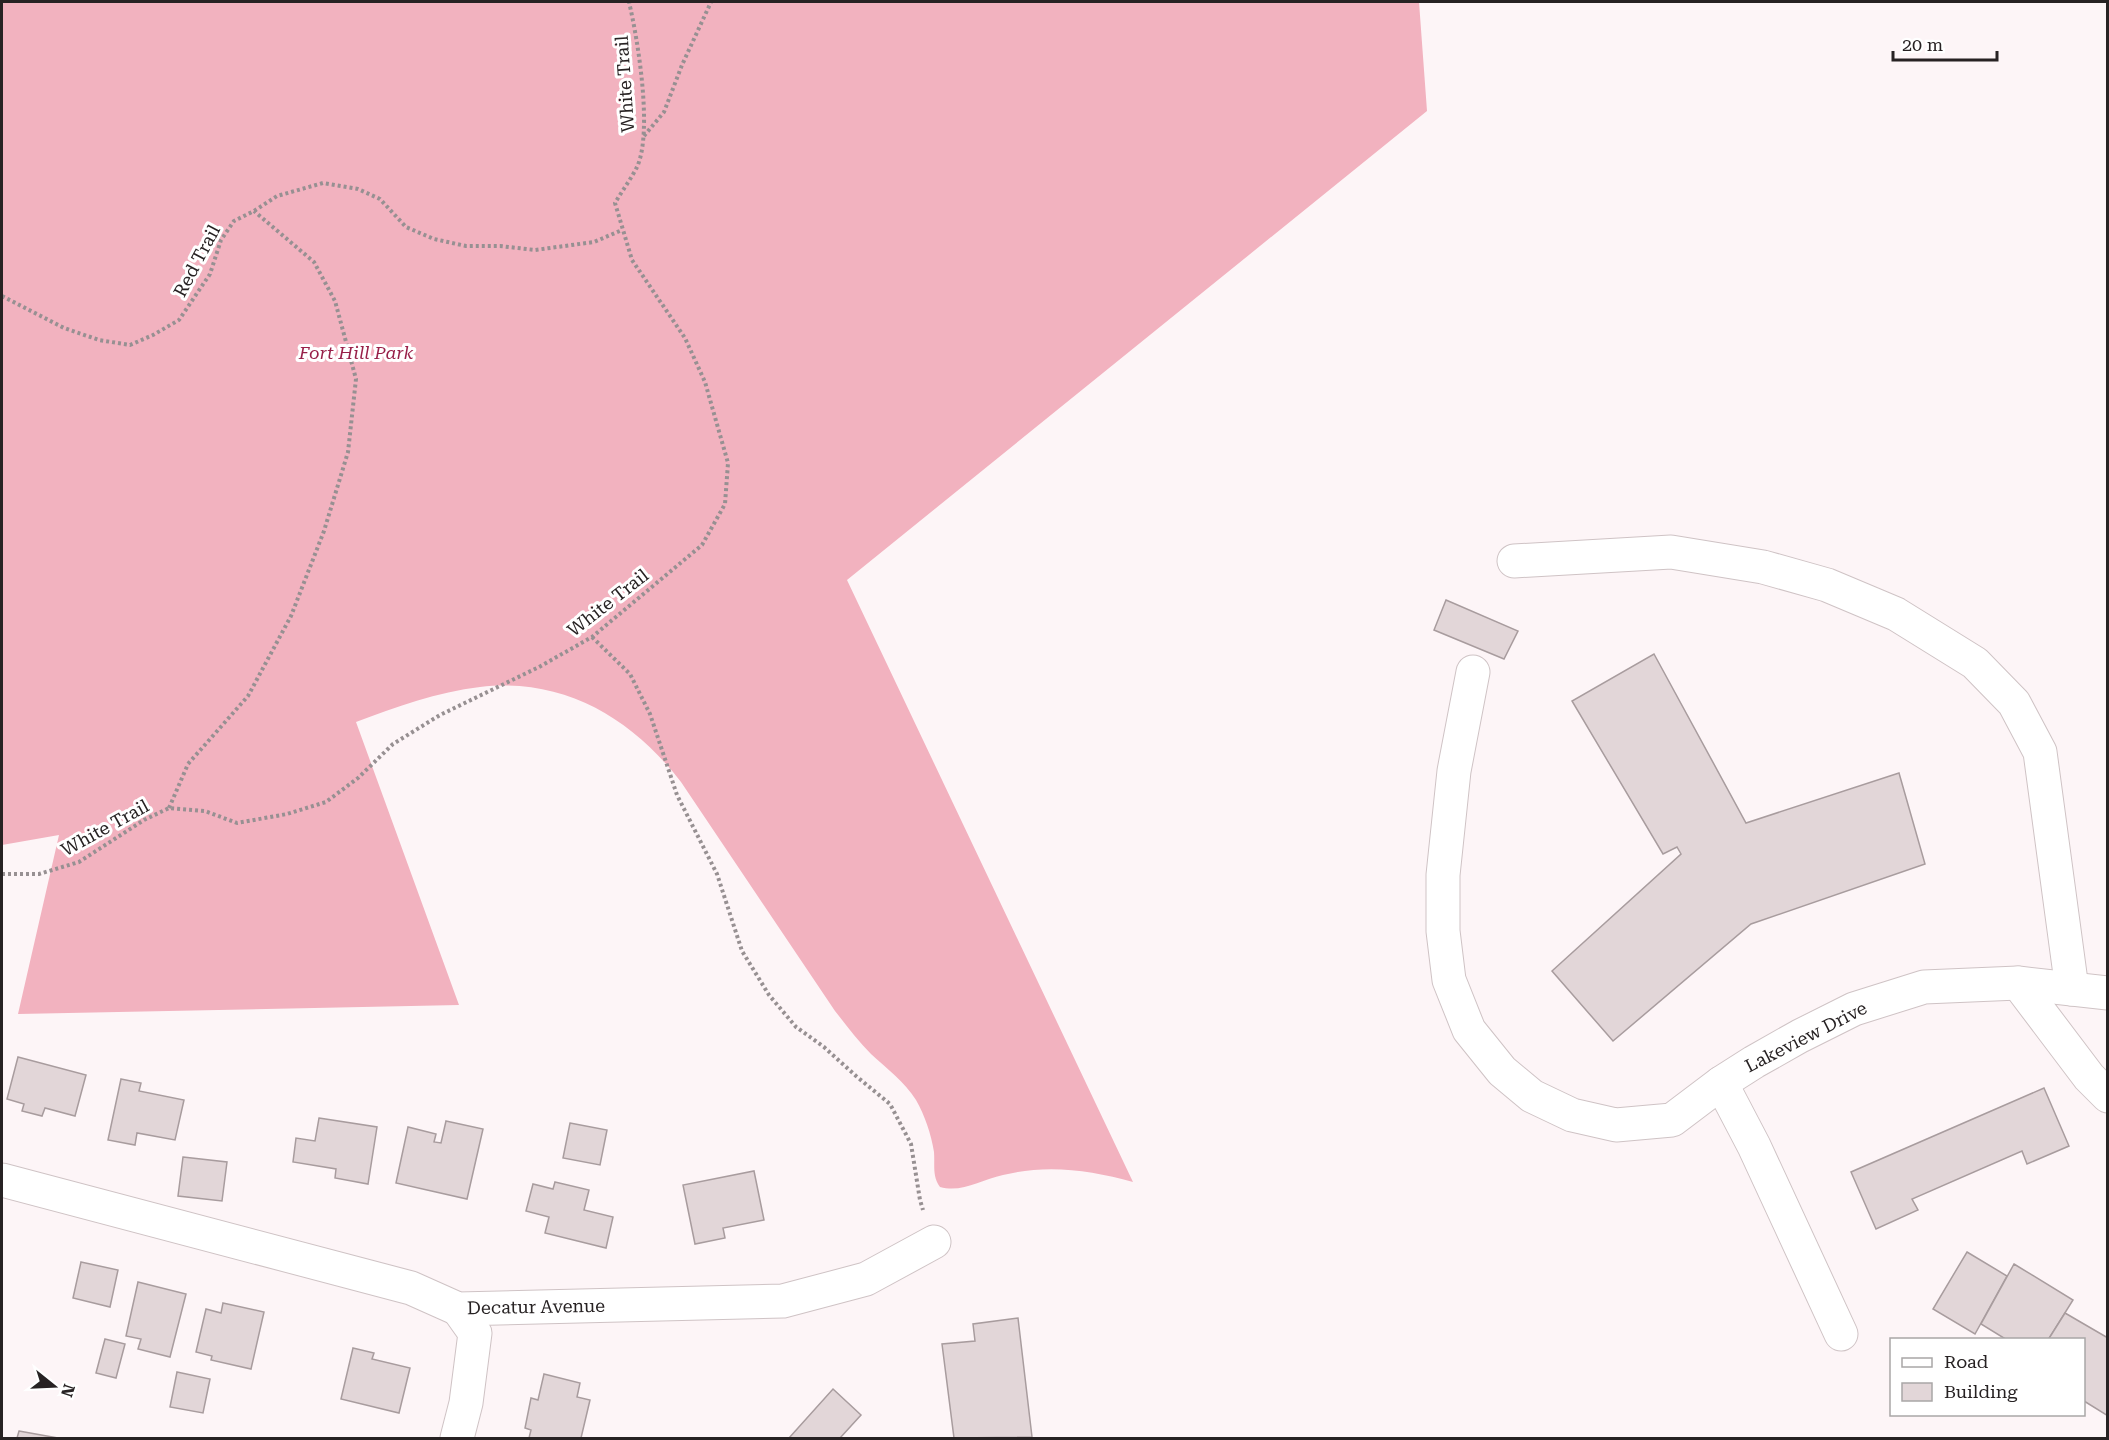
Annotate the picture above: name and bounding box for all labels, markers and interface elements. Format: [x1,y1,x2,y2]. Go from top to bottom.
scale bar [1893,24,1996,62]
street label: White Trail [611,34,638,133]
text: 20 m [1902,34,1943,55]
street label: Red Trail [169,221,224,300]
park label: Fort Hill Park [298,342,413,363]
street label: White Trail [563,564,653,641]
street label: White Trail [57,795,153,860]
street label: Lakeview Drive [1741,997,1870,1076]
street label: Decatur Avenue [467,1295,605,1318]
legend [1890,1338,2085,1416]
text: Road [1944,1351,1989,1372]
north arrow [24,1356,84,1416]
text: Building [1944,1381,2018,1402]
text: N [57,1382,79,1399]

